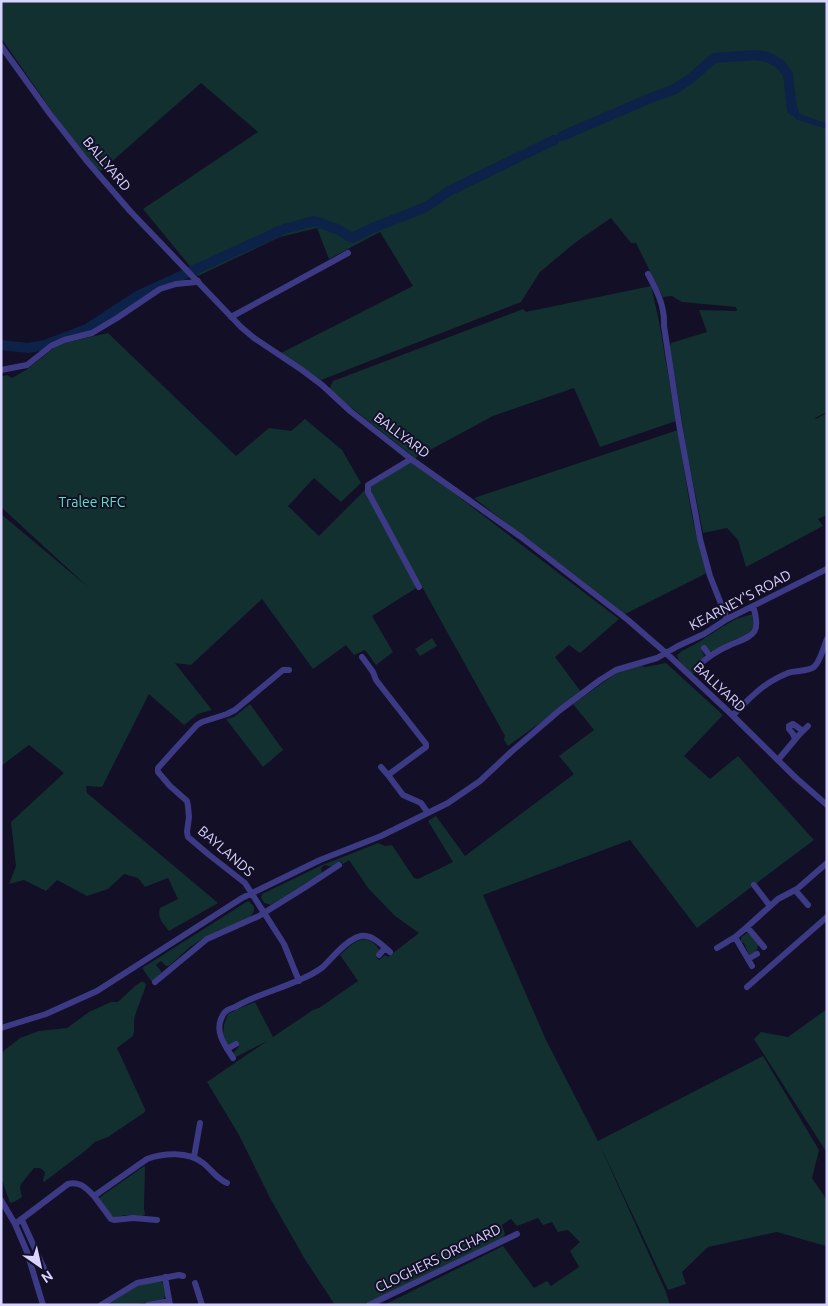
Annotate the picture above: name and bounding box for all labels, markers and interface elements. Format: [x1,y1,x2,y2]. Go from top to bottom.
street label: BALLYARD [80,134,134,194]
street label: BALLYARD [371,409,433,461]
park label: Tralee RFC [59,494,126,510]
street label: KEARNEY'S ROAD [686,566,794,634]
street label: BALLYARD [691,659,750,715]
street label: BAYLANDS [195,822,257,880]
street label: CLOGHERS ORCHARD [373,1221,504,1295]
north arrow [15,1241,65,1291]
text: N [38,1267,56,1286]

